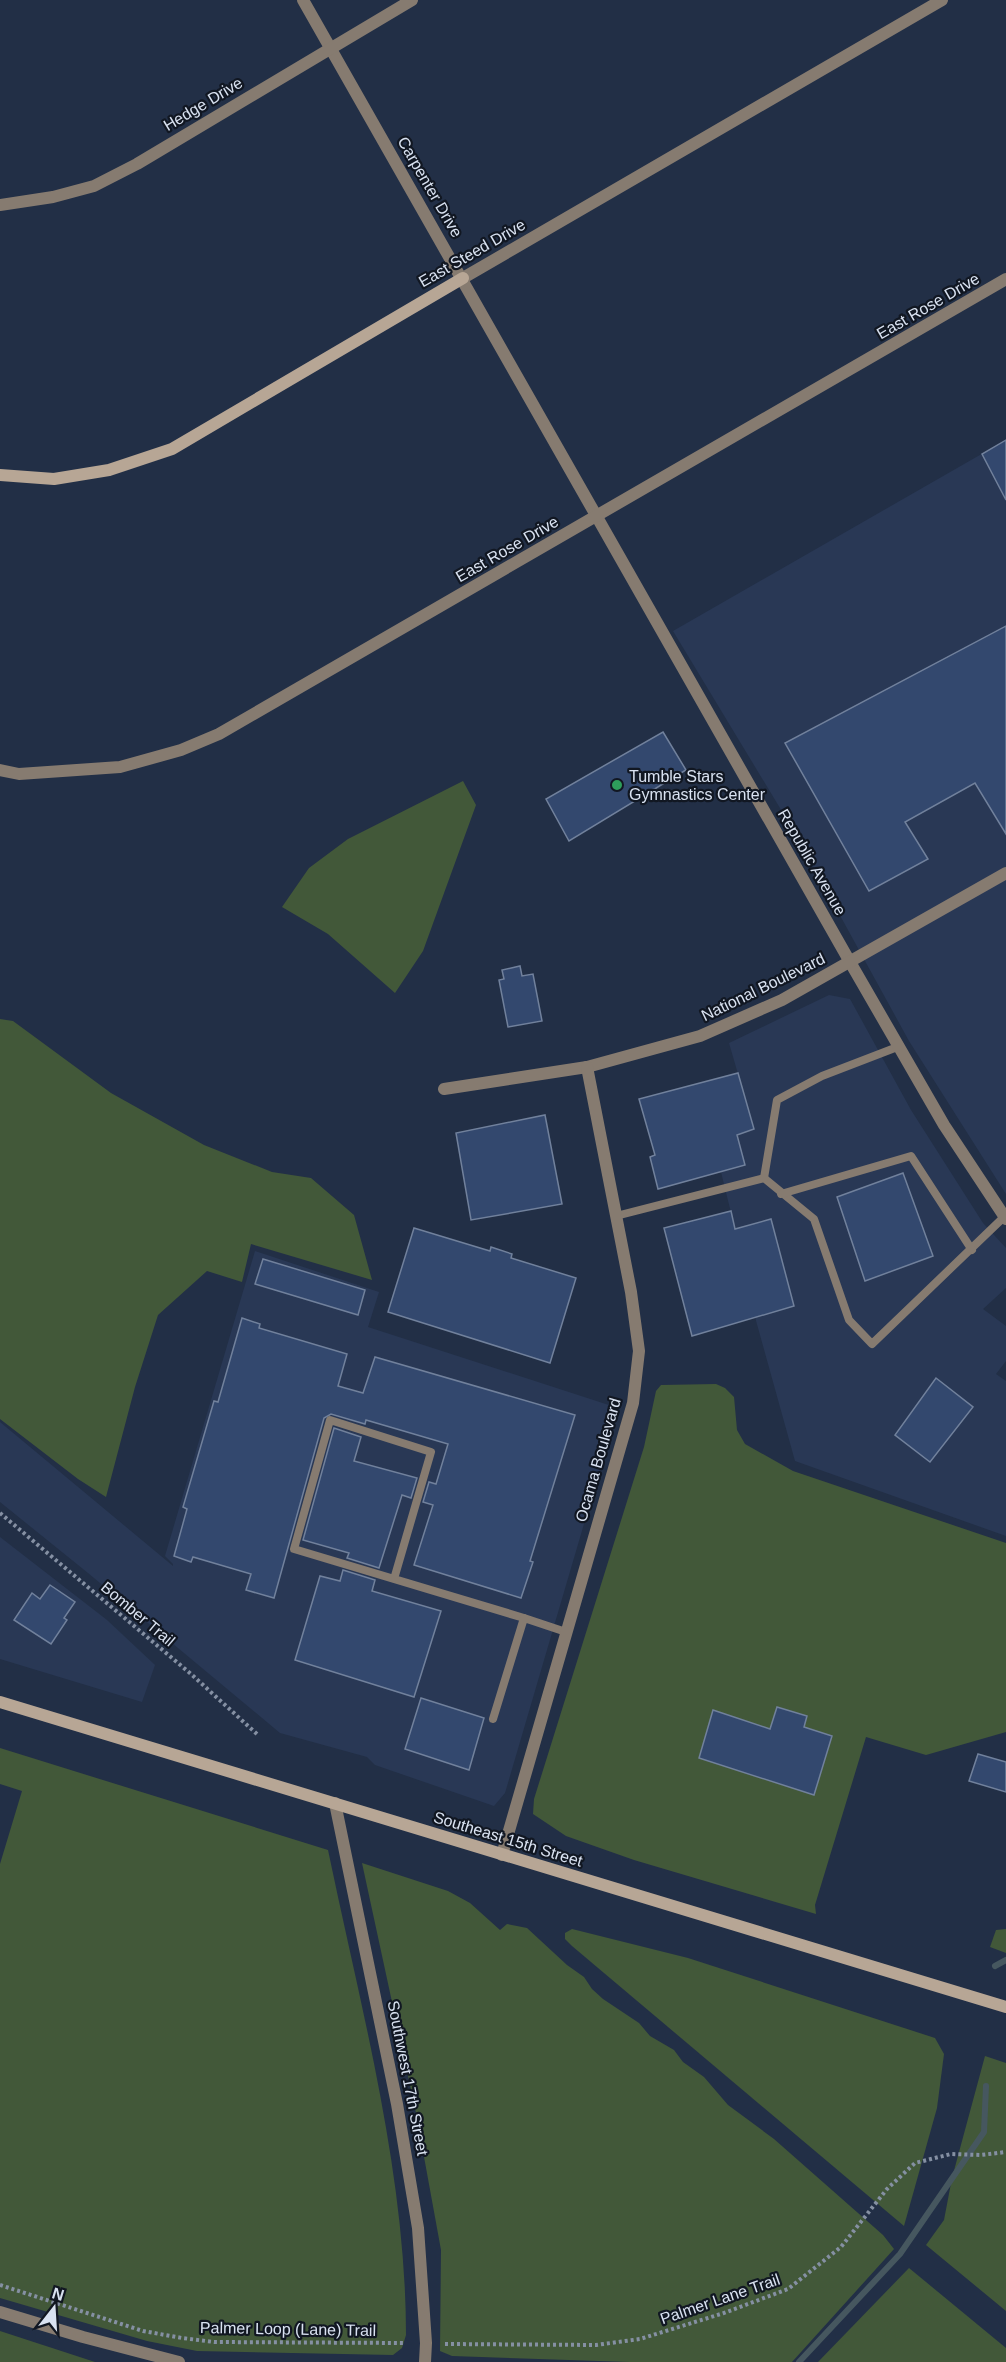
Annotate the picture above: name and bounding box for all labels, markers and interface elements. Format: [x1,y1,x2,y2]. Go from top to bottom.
street label: Hedge Drive [161,74,246,134]
street label: Carpenter Drive [394,134,466,240]
street label: East Steed Drive [416,216,528,290]
street label: East Rose Drive [874,270,982,342]
street label: East Rose Drive [453,513,561,585]
place label: Tumble Stars Gymnastics Center [629,768,766,803]
marker: Tumble Stars Gymnastics Center [610,778,624,792]
street label: Republic Avenue [775,806,849,918]
street label: National Boulevard [699,950,827,1024]
street label: Ocama Boulevard [572,1396,624,1524]
street label: Bomber Trail [98,1578,178,1650]
street label: Southeast 15th Street [432,1808,585,1870]
street label: Southwest 17th Street [385,1999,431,2157]
street label: Palmer Lane Trail [658,2271,782,2327]
north arrow [24,2278,84,2338]
text: N [50,2284,66,2304]
street label: Palmer Loop (Lane) Trail [200,2319,376,2339]

